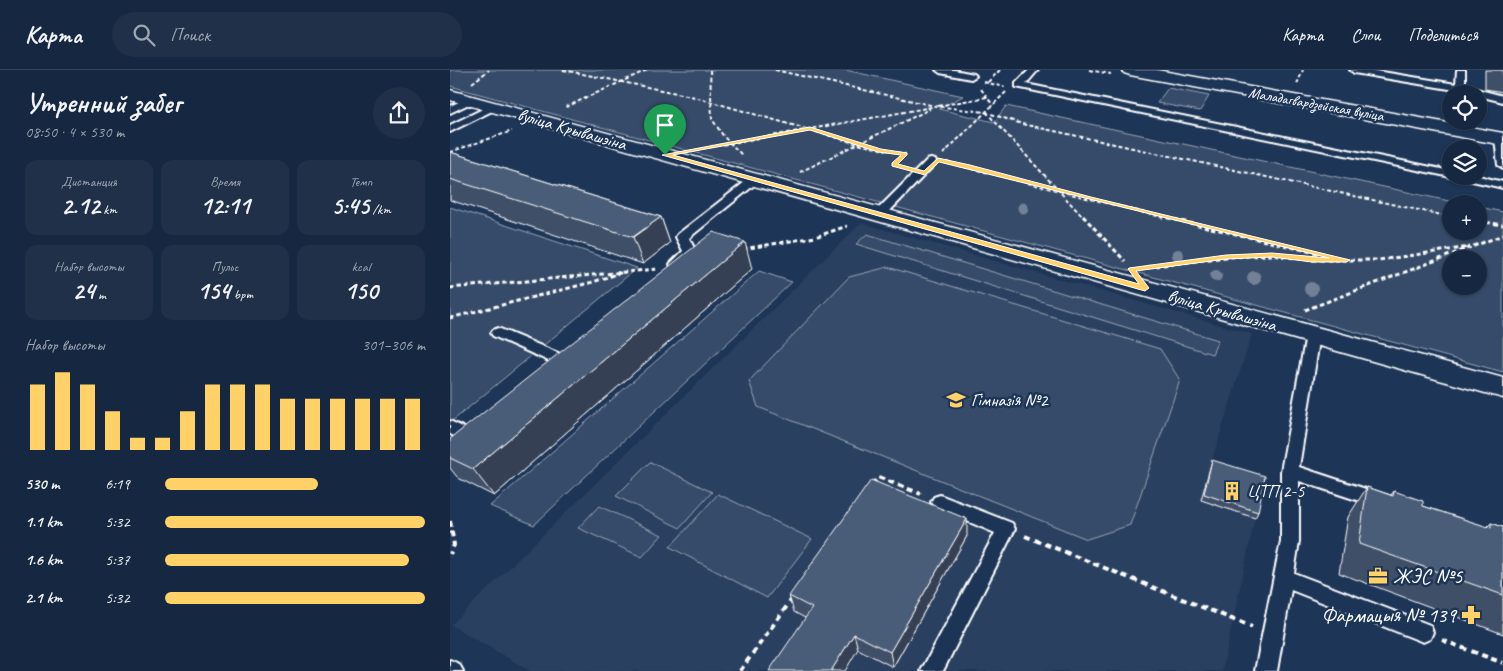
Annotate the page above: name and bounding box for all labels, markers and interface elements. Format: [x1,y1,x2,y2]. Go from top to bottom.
search box [112,12,462,57]
text: Карта [25,20,82,50]
icon: search [130,21,158,49]
text: Поиск [170,23,210,47]
text: Карта [1282,24,1323,46]
text: Слои [1351,24,1380,46]
text: Поделиться [1408,24,1478,46]
street label: Маладагвардзейская вуліца [1247,83,1386,126]
text: Утренний забег [25,85,181,120]
map controls [1442,85,1487,295]
button: locate [1442,85,1487,130]
button: share [373,87,425,139]
street label: вуліца Крывашэіна [515,103,630,155]
pin [644,104,686,155]
icon: arrive [651,111,679,139]
text: 08:50 · 4 × 530 m [25,122,124,142]
button: layers [1442,140,1487,185]
text: Дистанция [61,173,117,190]
text: Время [210,173,240,190]
text: Темп [350,173,372,190]
text: 2.12 [61,190,100,222]
text: 12:11 [200,190,250,222]
text: 5:45 [331,190,369,222]
button: + [1442,195,1487,240]
text: km [100,201,117,218]
text: /km [369,201,391,218]
button: − [1442,250,1487,295]
text: Набор высоты [54,258,124,275]
text: Пульс [211,258,239,275]
text: kcal [352,258,370,275]
text: 24 [72,275,95,307]
text: 154 [197,275,230,307]
text: 150 [344,275,378,307]
street label: вуліца Крывашэіна [1165,284,1280,336]
text: m [95,286,106,303]
text: bpm [230,286,253,303]
text: Набор высоты [25,335,104,355]
text: 301–306 m [362,335,425,355]
school or university icon: Гімназія №2 [945,389,967,411]
place label: Гімназія №2 [971,389,1049,411]
text: 530 m [25,474,59,494]
text: 6:19 [105,474,130,494]
building icon: ЦТП 2-5 [1221,480,1243,502]
place label: ЦТП 2-5 [1247,480,1305,502]
text: 1.1 km [25,512,62,532]
text: 5:32 [105,512,130,532]
text: 1.6 km [25,550,63,570]
text: 5:37 [105,550,130,570]
place label: ЖЭС №5 [1393,563,1464,589]
office icon: ЖЭС №5 [1367,565,1389,587]
text: 2.1 km [25,588,62,608]
text: 5:32 [105,588,130,608]
place label: Фармацыя № 139 [1322,602,1458,628]
pharmacy icon: Фармацыя № 139 [1460,604,1482,626]

